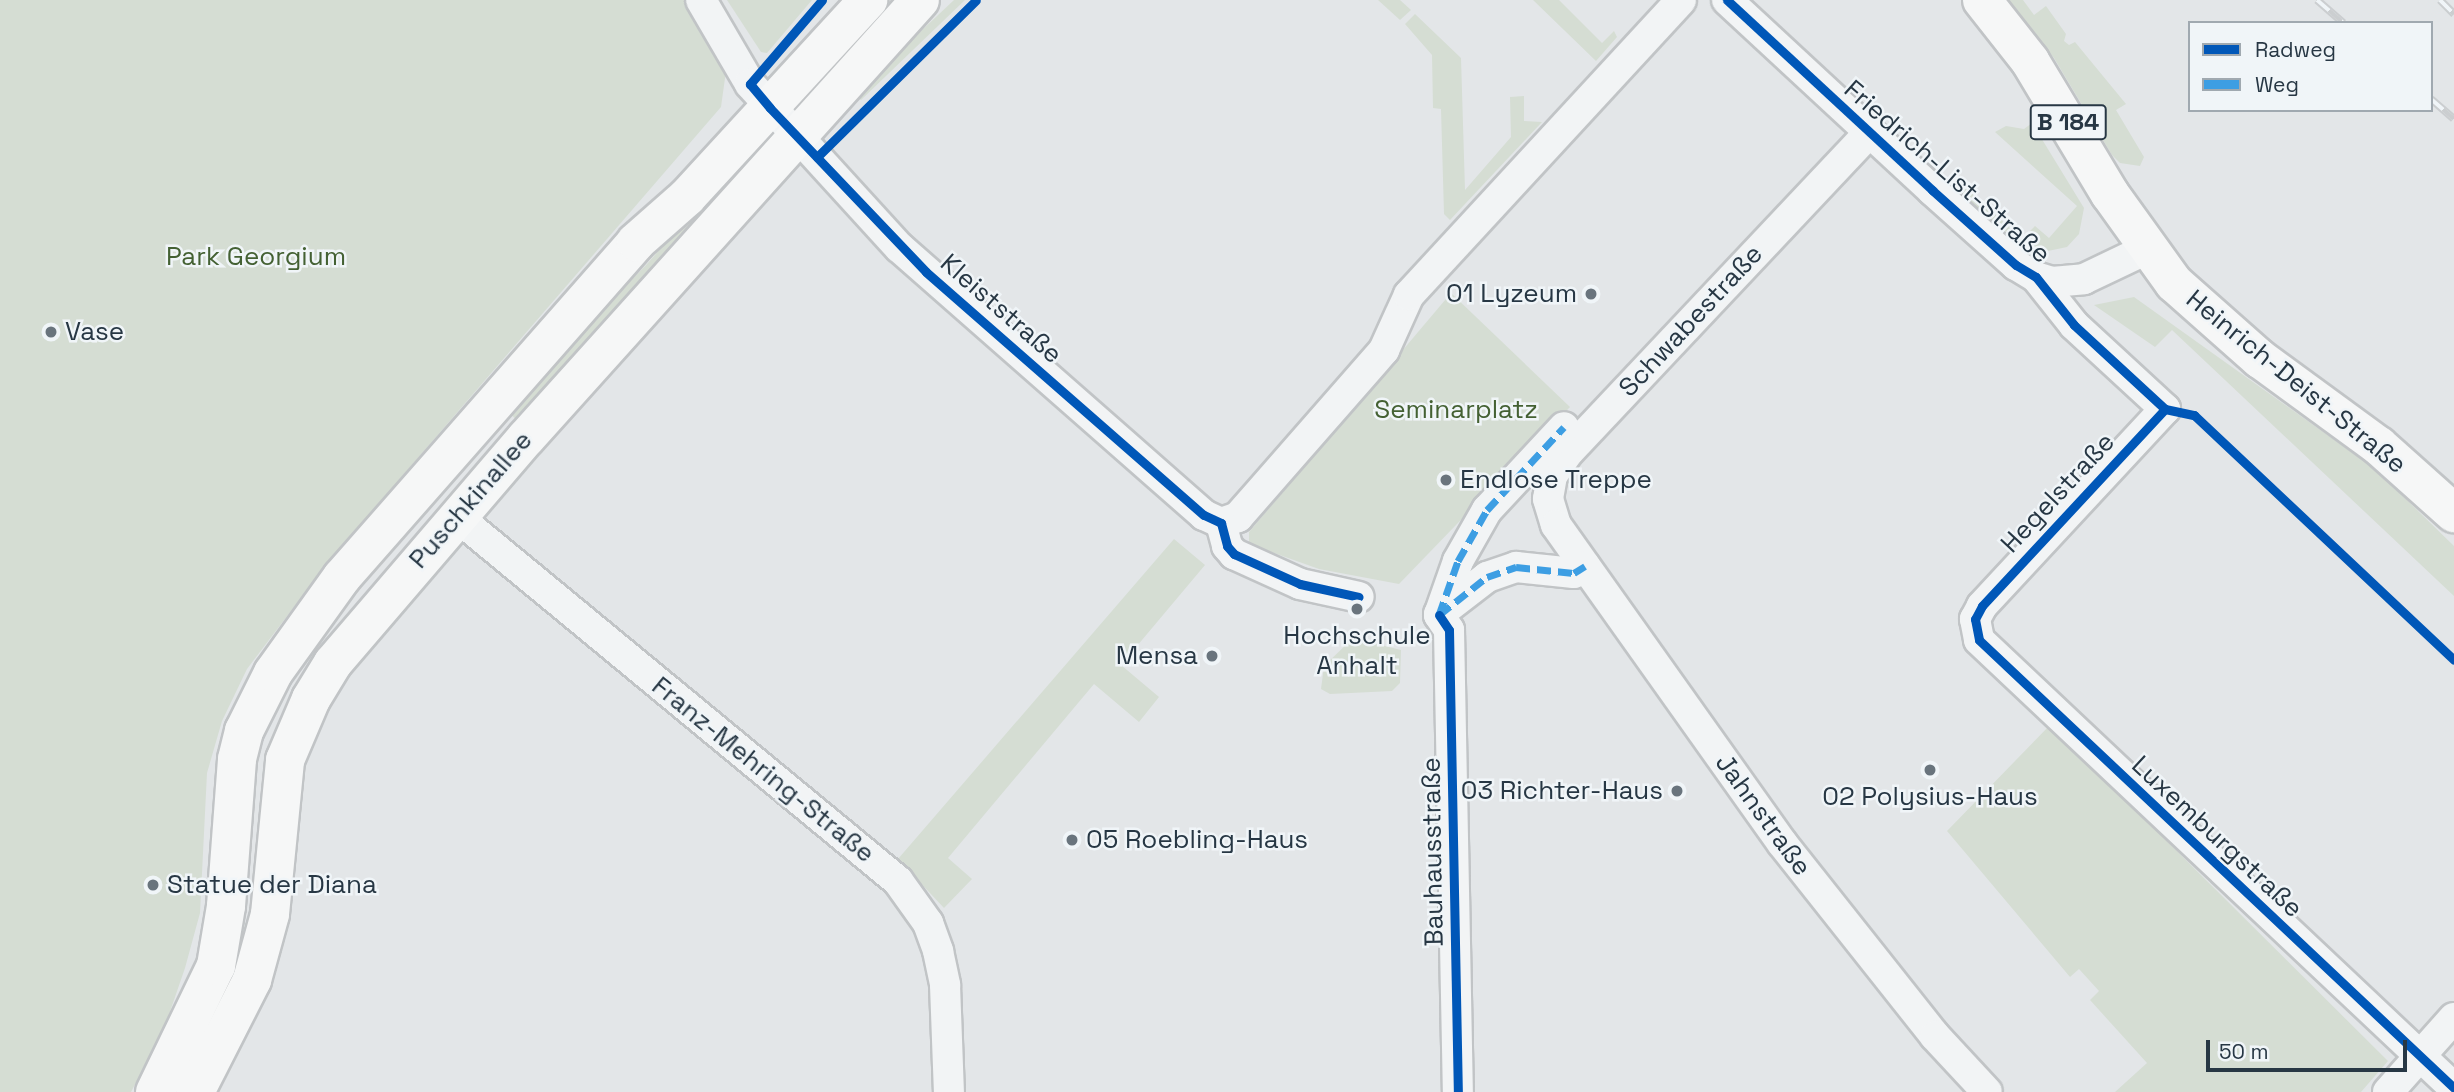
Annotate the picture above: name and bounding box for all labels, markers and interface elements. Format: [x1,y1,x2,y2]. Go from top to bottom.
legend [2188,21,2433,112]
text: Radweg [2255,36,2336,63]
text: Weg [2255,71,2299,98]
street label: Friedrich-List-Straße [1837,74,2057,270]
road number: B 184 [2030,101,2106,142]
street label: Schwabestraße [1613,239,1769,403]
park label: Park Georgium [166,241,346,273]
street label: Kleiststraße [934,248,1068,370]
place label: 01 Lyzeum [1446,278,1577,310]
street label: Heinrich-Deist-Straße [2180,284,2412,480]
marker: 01 Lyzeum [1583,286,1599,302]
place label: Vase [65,316,124,348]
marker: Vase [43,324,59,340]
park label: Seminarplatz [1374,394,1538,426]
street label: Puschkinallee [403,425,539,575]
street label: Hegelstraße [1995,427,2121,559]
place label: Endlose Treppe [1460,464,1652,496]
marker: Endlose Treppe [1438,472,1454,488]
marker: Hochschule Anhalt [1349,601,1365,617]
place label: Hochschule Anhalt [1283,620,1431,682]
place label: Mensa [1116,640,1198,672]
marker: Mensa [1204,648,1220,664]
street label: Franz-Mehring-Straße [645,671,881,869]
street label: Jahnstraße [1708,748,1818,882]
street label: Luxemburgstraße [2125,750,2309,924]
street label: Bauhausstraße [1416,757,1450,947]
marker: 02 Polysius-Haus [1922,762,1938,778]
place label: 03 Richter-Haus [1461,775,1663,807]
place label: 02 Polysius-Haus [1822,781,2038,813]
marker: 03 Richter-Haus [1669,783,1685,799]
place label: 05 Roebling-Haus [1086,824,1308,856]
marker: 05 Roebling-Haus [1064,832,1080,848]
place label: Statue der Diana [167,869,377,901]
marker: Statue der Diana [145,877,161,893]
scale bar [2209,1026,2410,1070]
text: 50 m [2219,1038,2269,1065]

